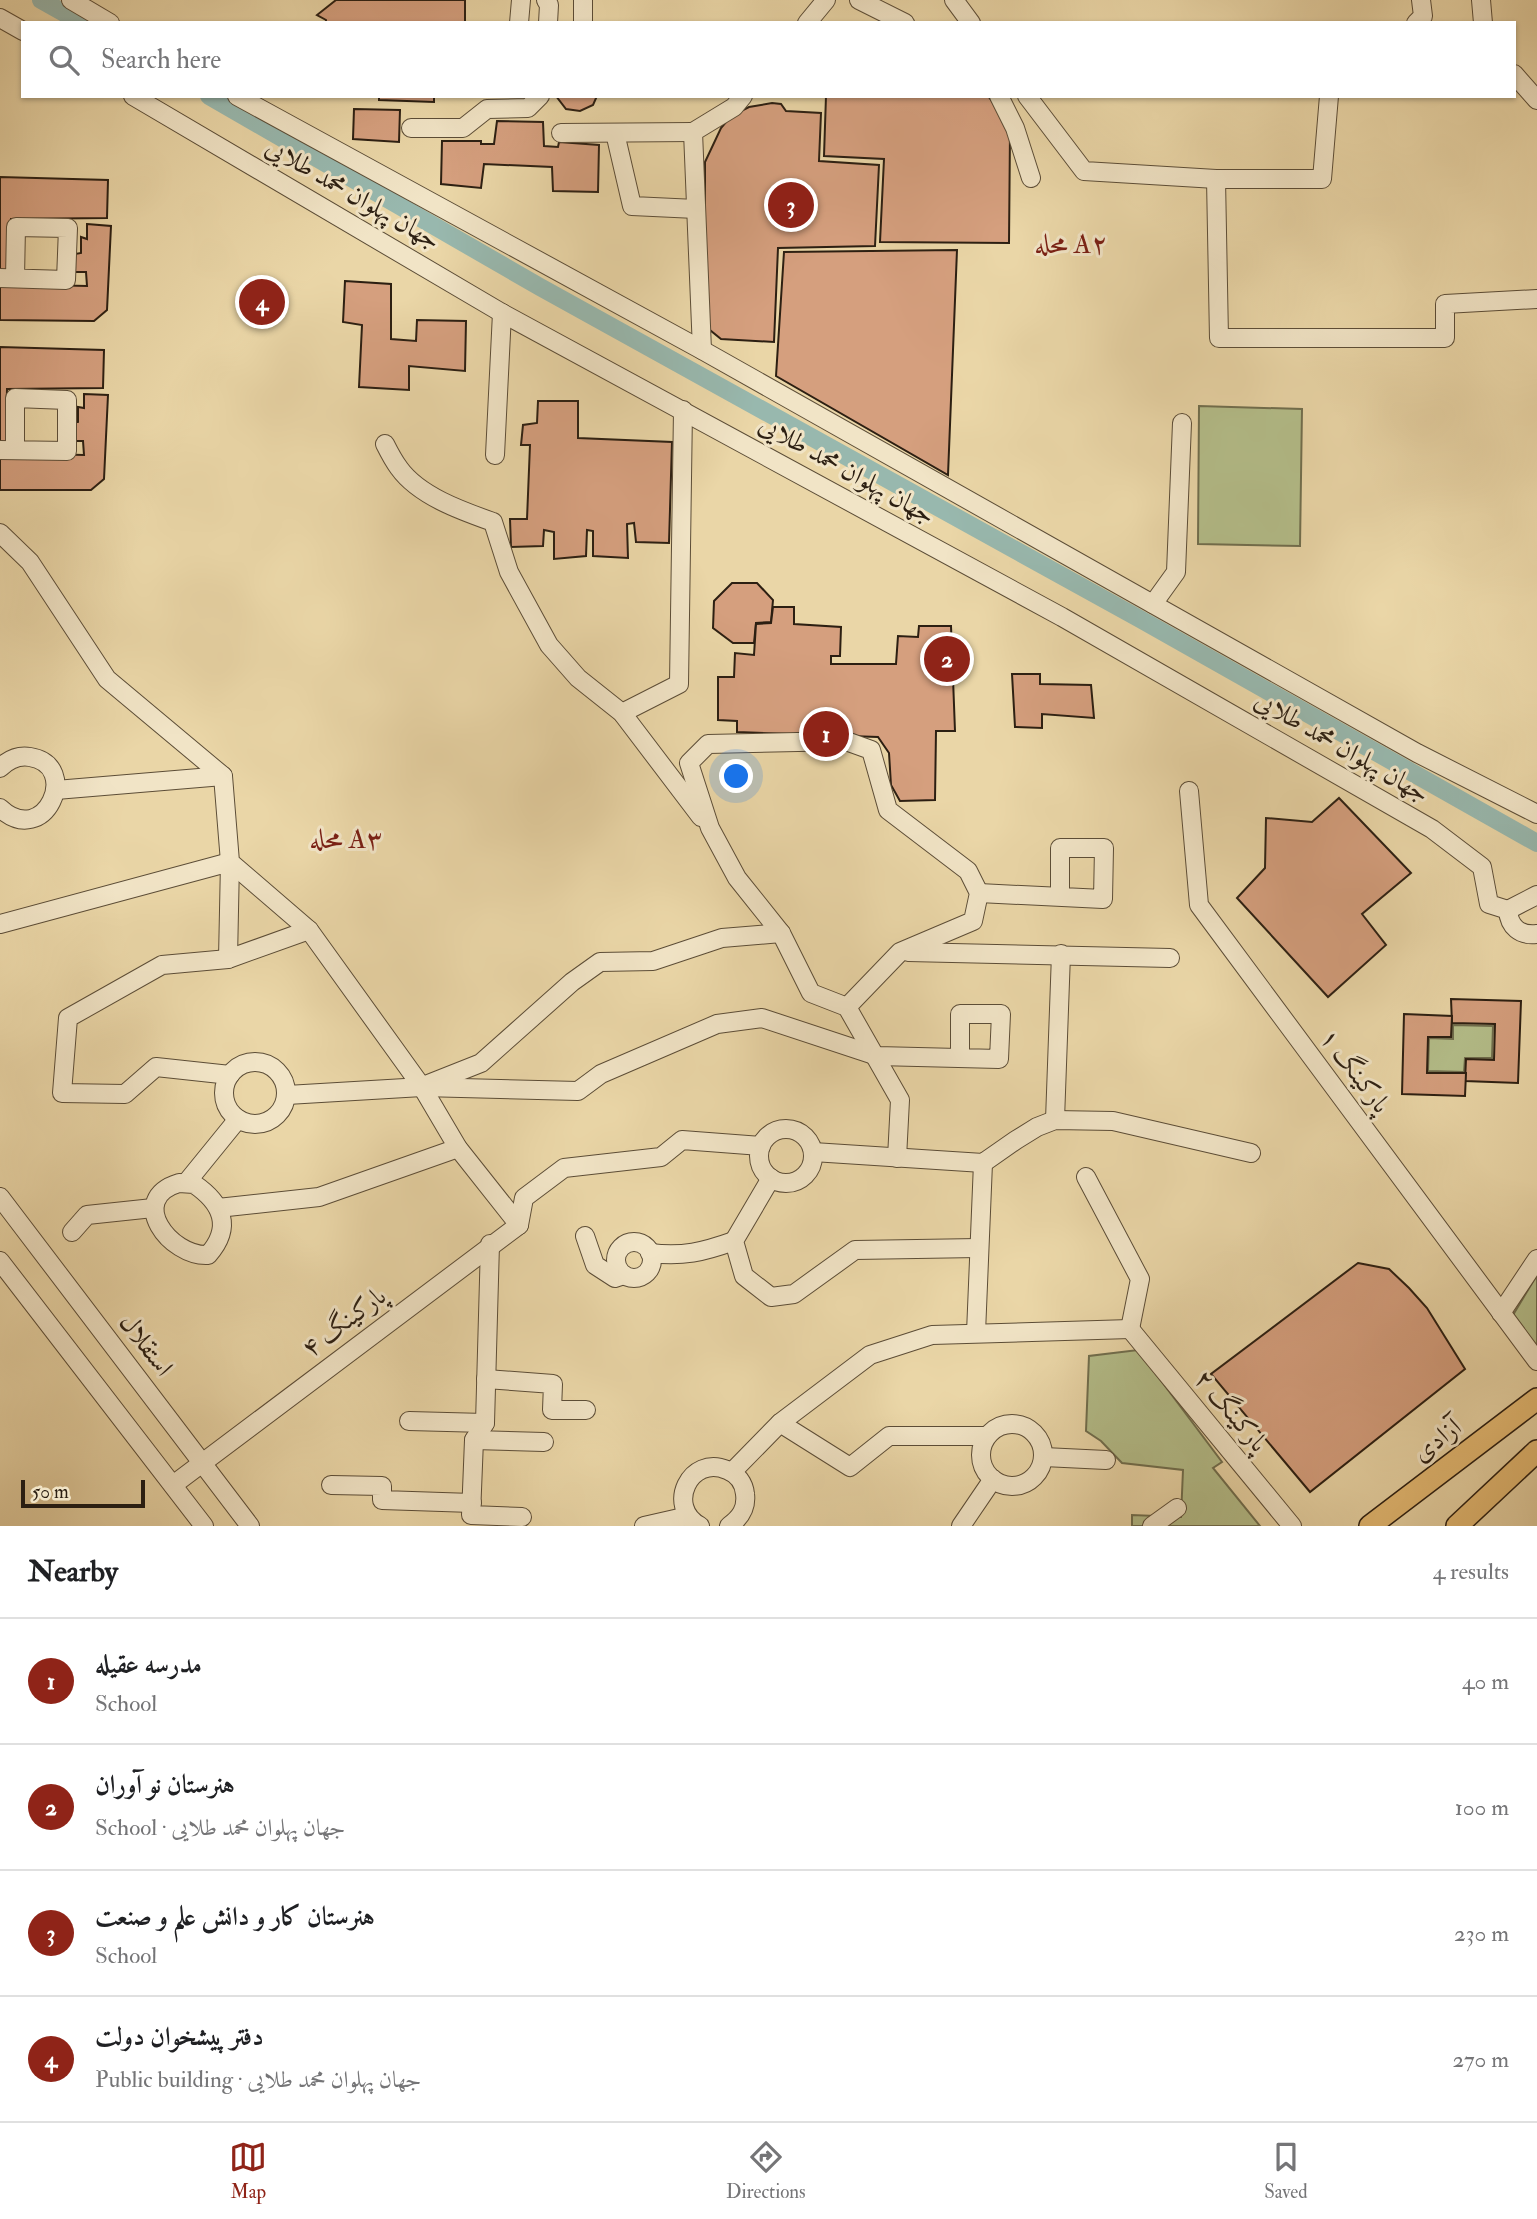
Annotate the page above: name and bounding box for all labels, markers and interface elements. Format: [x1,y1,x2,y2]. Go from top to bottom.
search box [21,21,1516,98]
icon: search [45,41,83,79]
text: Search here [101,44,221,76]
street label: جهان پهلوان محمد طلایی [259,131,446,258]
pin: 3 [768,179,814,231]
district label: محله A۲ [1034,227,1108,262]
pin: 4 [239,276,285,328]
street label: جهان پهلوان محمد طلایی [753,408,941,533]
pin: 2 [924,633,970,685]
street label: جهان پهلوان محمد طلایی [1248,684,1435,811]
pin: 1 [803,708,849,760]
your location [719,759,753,793]
district label: محله A۳ [309,822,383,857]
street label: پارکینگ ۱ [1311,1022,1399,1122]
street label: پارکینگ ۴ [295,1278,395,1366]
street label: استقلال [112,1307,180,1383]
street label: پارکینگ ۲ [1186,1363,1276,1461]
street label: آزادی [1406,1410,1470,1469]
scale bar [21,1477,145,1509]
text: 50 m [32,1480,69,1504]
text: Nearby [28,1553,118,1590]
text: 4 results [1433,1557,1509,1586]
text: مدرسه عقیله [95,1649,202,1681]
text: 1 [47,1667,55,1696]
text: 40 m [1462,1667,1509,1696]
text: School [95,1689,157,1718]
text: هنرستان نو آوران [95,1769,235,1801]
text: 2 [45,1793,57,1822]
text: 100 m [1455,1793,1509,1822]
text: School · جهان پهلوان محمد طلایی [95,1813,345,1842]
text: هنرستان کار و دانش علم و صنعت [95,1901,375,1933]
text: 3 [47,1919,55,1948]
text: 230 m [1454,1919,1509,1948]
text: School [95,1941,157,1970]
text: دفتر پیشخوان دولت [95,2021,264,2053]
text: 4 [45,2045,57,2074]
text: 270 m [1452,2045,1509,2074]
text: Public building · جهان پهلوان محمد طلایی [95,2065,421,2094]
tab: Map [229,2138,267,2204]
tab: Directions [726,2138,806,2204]
tab: Saved [1264,2138,1308,2204]

